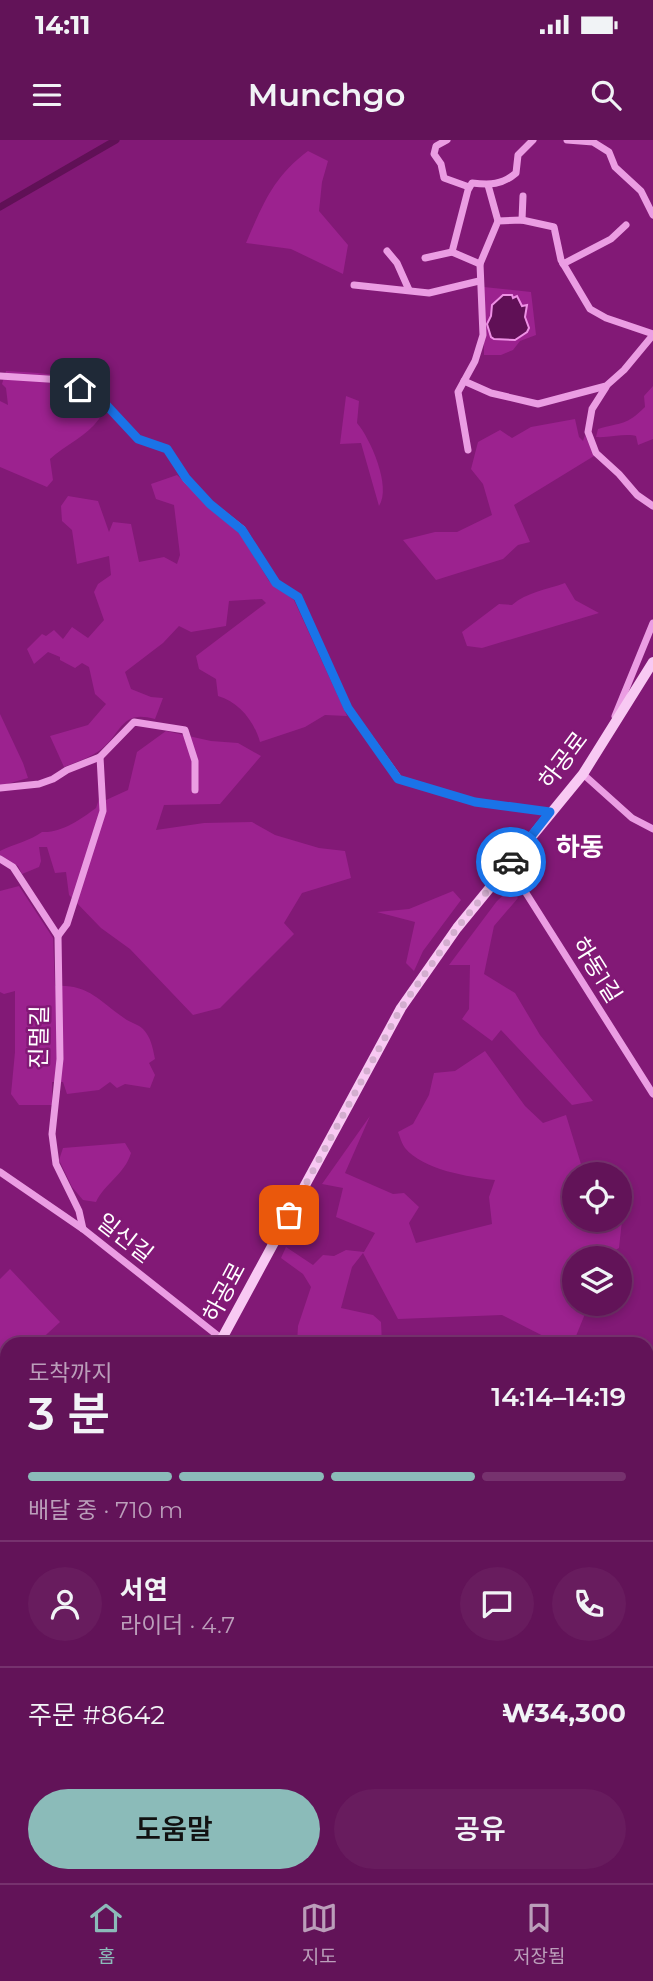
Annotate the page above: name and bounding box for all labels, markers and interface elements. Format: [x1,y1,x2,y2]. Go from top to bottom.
text: 14:11 [35,9,91,41]
text: Munchgo [248,75,405,114]
icon: menu [28,76,66,114]
icon: search [587,76,625,114]
pin [50,358,110,418]
icon: home [61,369,99,407]
street label: 하공로 [533,726,593,794]
courier [476,827,546,897]
district label: 하동 [556,831,604,863]
icon: car [492,843,530,881]
street label: 하동1길 [566,932,628,1008]
street label: 진멀길 [24,1005,54,1069]
map controls [562,1162,632,1316]
button: locate [562,1162,632,1232]
pin [259,1185,319,1245]
icon: bag [270,1196,308,1234]
street label: 일신길 [91,1207,159,1269]
button: layers [562,1246,632,1316]
street label: 하공로 [197,1257,251,1327]
text: 도착까지 [28,1359,113,1387]
text: 14:14–14:19 [491,1381,626,1413]
text: 3 분 [28,1385,110,1442]
text: 배달 중 · 710 m [28,1496,183,1524]
button: person [28,1567,102,1641]
button: chat [460,1567,534,1641]
button: phone [552,1567,626,1641]
text: 서연 [120,1574,168,1606]
text: 라이더 · 4.7 [120,1611,235,1639]
text: ₩34,300 [502,1697,626,1729]
text: 주문 #8642 [28,1699,165,1731]
button: 도움말 [28,1789,320,1869]
button: 공유 [334,1789,626,1869]
tab: 홈 [87,1899,125,1968]
tab: 지도 [300,1899,338,1968]
tab: 저장됨 [513,1899,566,1968]

